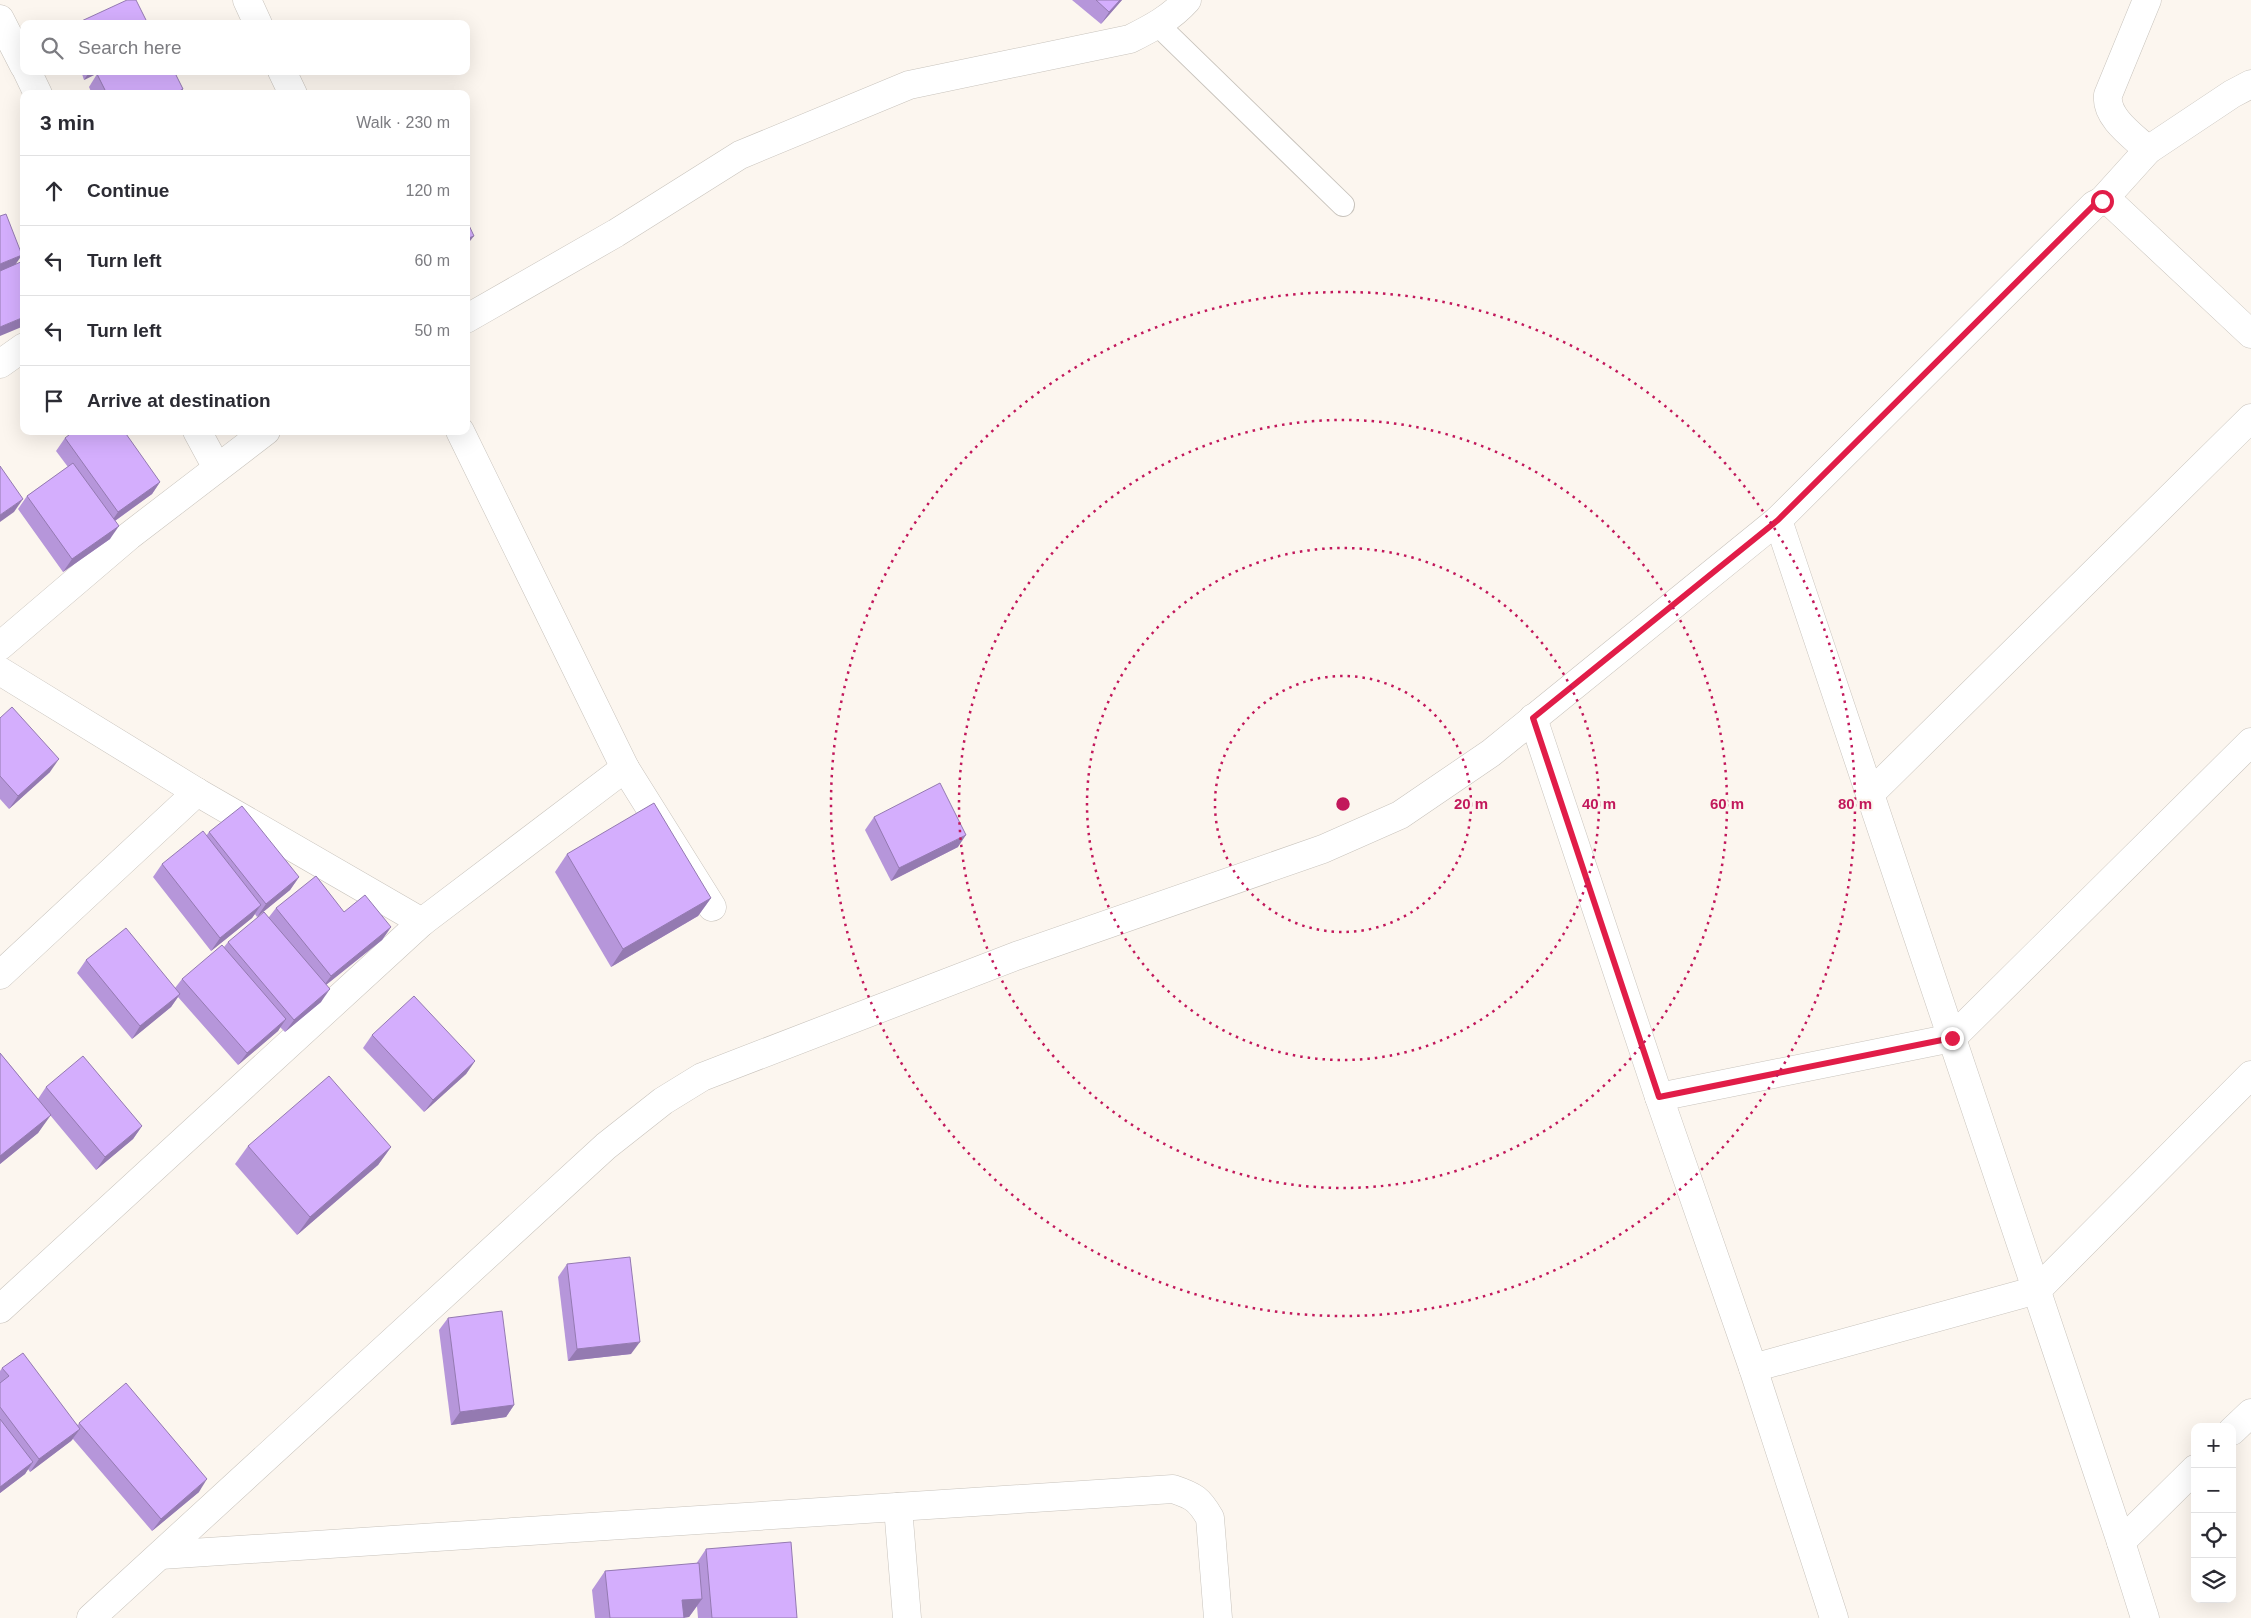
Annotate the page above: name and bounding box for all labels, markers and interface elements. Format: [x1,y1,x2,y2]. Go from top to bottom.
search box [20,20,470,75]
icon: search [38,34,66,62]
text: Search here [78,37,182,58]
text: 3 min [40,111,95,134]
text: Walk · 230 m [356,114,450,131]
icon: ahead [40,177,68,205]
text: Continue [87,180,169,201]
text: 120 m [406,182,450,199]
route start [2091,190,2114,213]
icon: left [40,247,68,275]
text: Turn left [87,250,162,271]
text: 60 m [414,252,450,269]
icon: left [40,317,68,345]
text: Turn left [87,320,162,341]
text: 50 m [414,322,450,339]
icon: arrive [40,387,68,415]
text: Arrive at destination [87,390,271,411]
centre of rings [1334,795,1352,813]
text: 20 m [1454,795,1488,812]
text: 40 m [1582,795,1616,812]
text: 60 m [1710,795,1744,812]
text: 80 m [1838,795,1872,812]
route end [1941,1027,1964,1050]
map controls [2191,1423,2236,1603]
button: + [2191,1423,2236,1468]
button: − [2191,1468,2236,1513]
button: locate [2191,1513,2236,1558]
button: layers [2191,1558,2236,1603]

